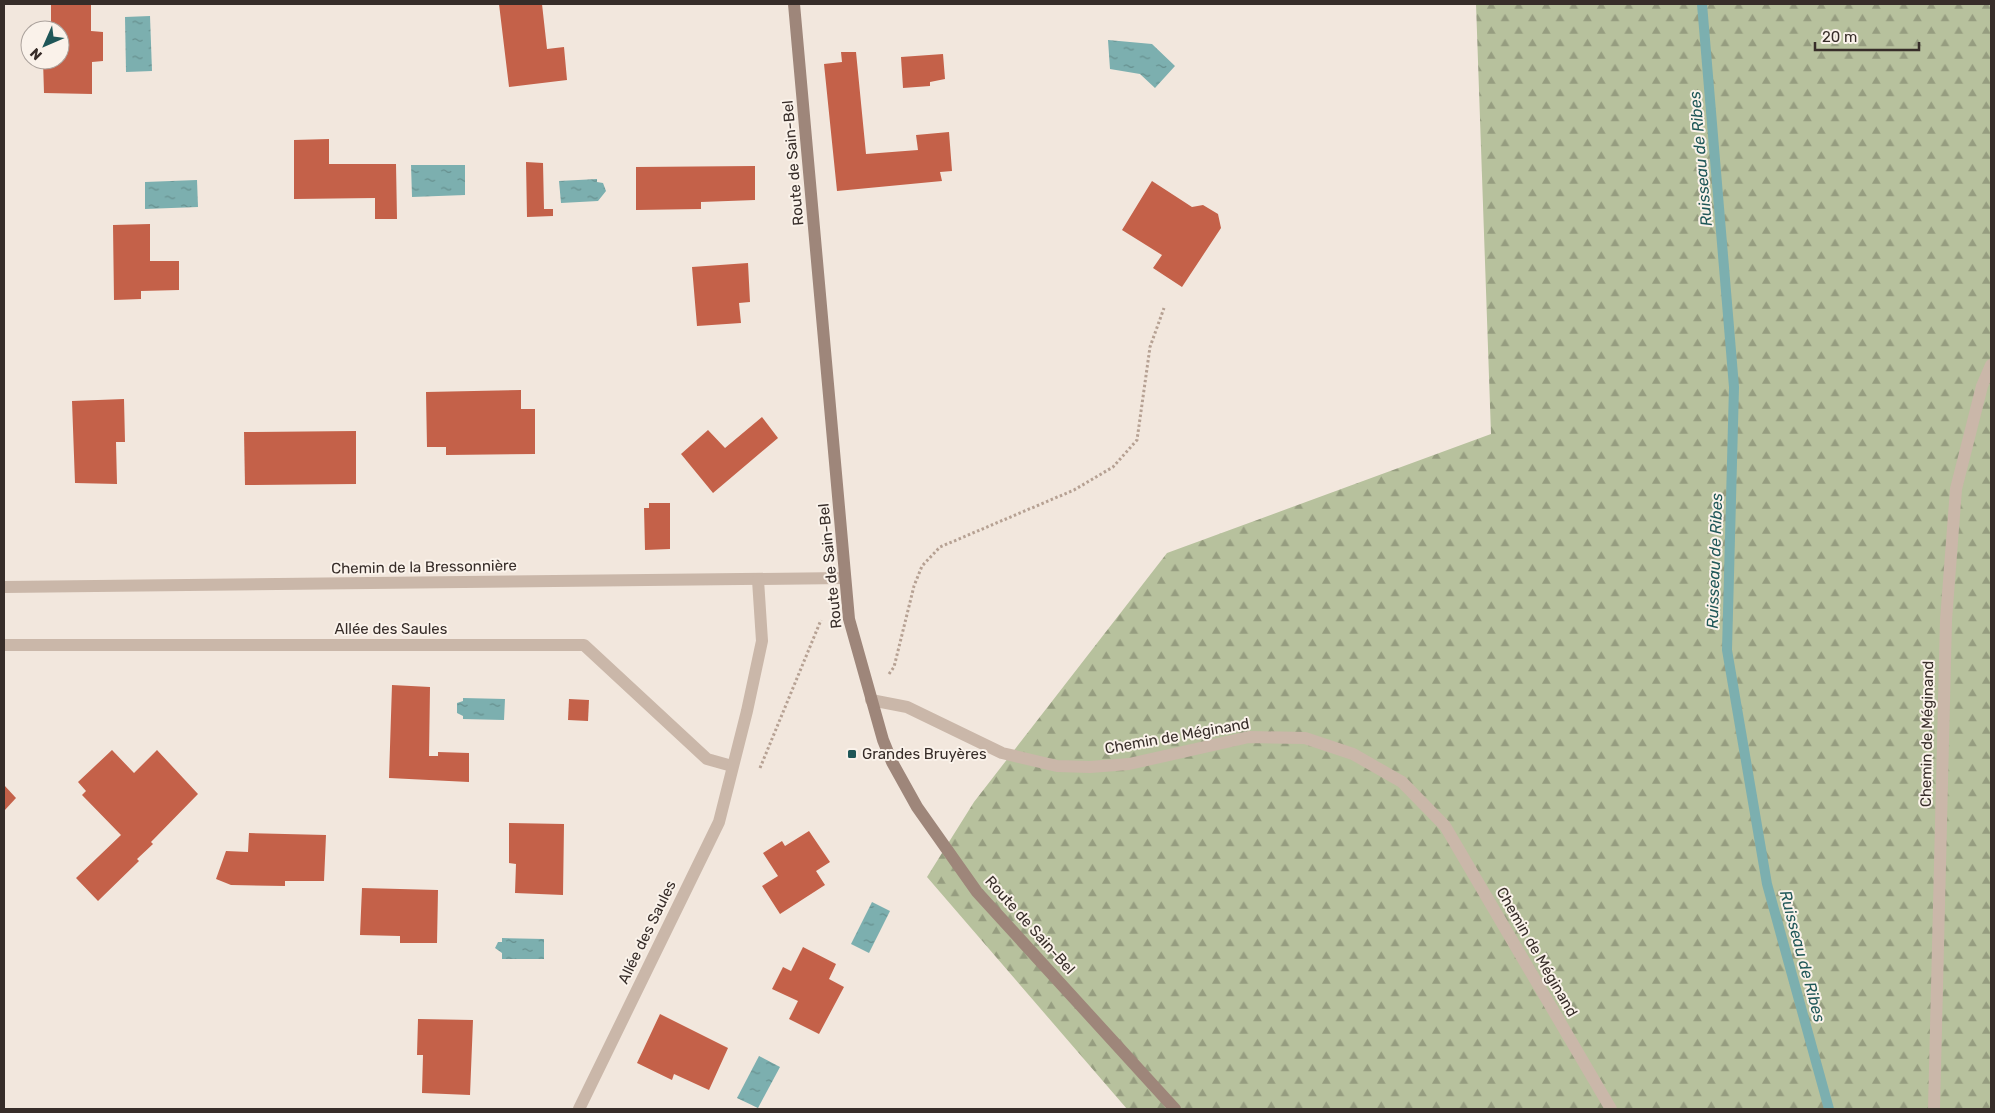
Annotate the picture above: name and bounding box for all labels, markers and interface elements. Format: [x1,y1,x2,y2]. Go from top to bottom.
north arrow [20,20,70,70]
scale bar [1815,20,1919,52]
text: 20 m [1822,28,1857,46]
text: N [27,44,46,63]
water label: Ruisseau de Ribes [1685,91,1716,227]
street label: Route de Sain-Bel [779,100,807,226]
water label: Ruisseau de Ribes [1703,493,1726,629]
street label: Route de Sain-Bel [814,502,846,630]
street label: Chemin de la Bressonnière [331,556,517,578]
street label: Allée des Saules [335,620,448,638]
street label: Chemin de Méginand [1917,661,1937,807]
street label: Chemin de Méginand [1103,714,1251,758]
place label: Grandes Bruyères [862,745,987,763]
marker: Grandes Bruyères [846,748,858,760]
street label: Route de Sain-Bel [981,872,1079,978]
street label: Allée des Saules [614,877,680,987]
street label: Chemin de Méginand [1493,884,1581,1020]
water label: Ruisseau de Ribes [1776,888,1829,1024]

